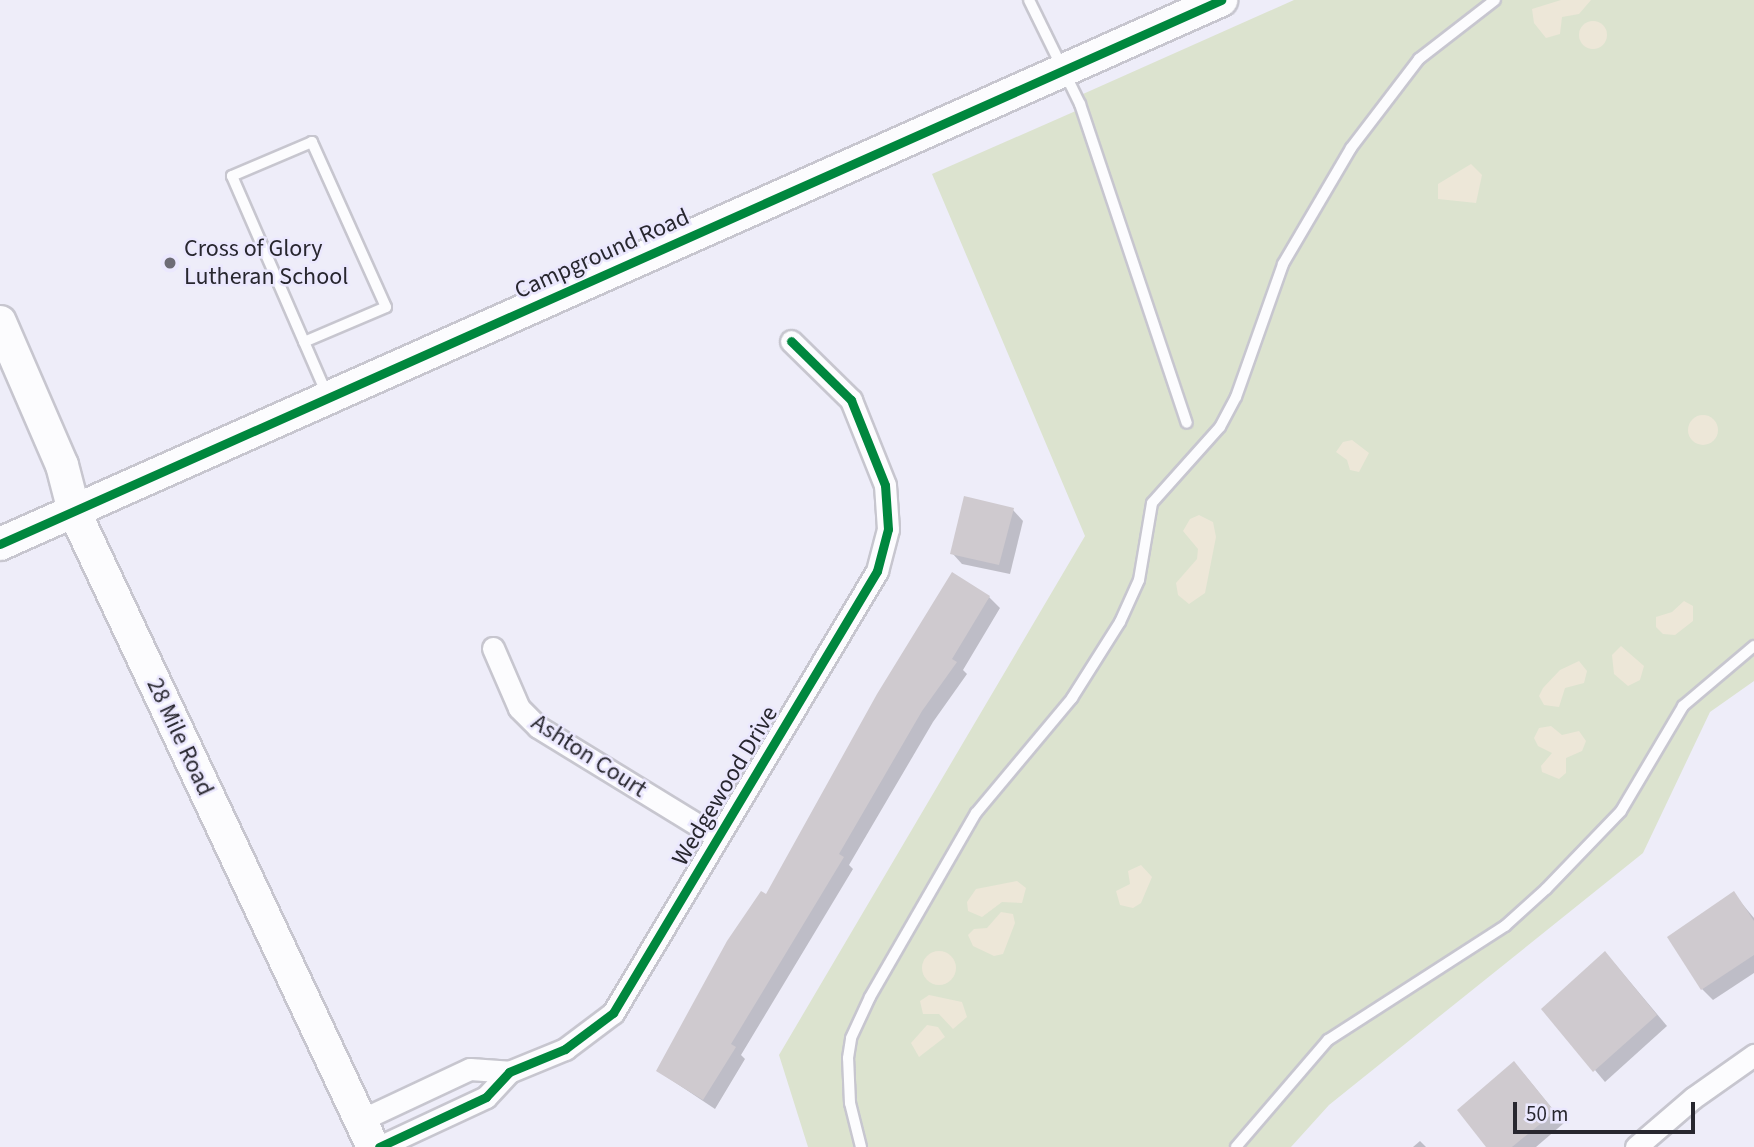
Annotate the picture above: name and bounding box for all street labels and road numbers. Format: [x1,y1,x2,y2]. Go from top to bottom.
street label: Campground Road [510,203,694,305]
street label: 28 Mile Road [140,674,220,800]
street label: Wedgewood Drive [666,701,784,871]
street label: Ashton Court [526,708,652,804]

